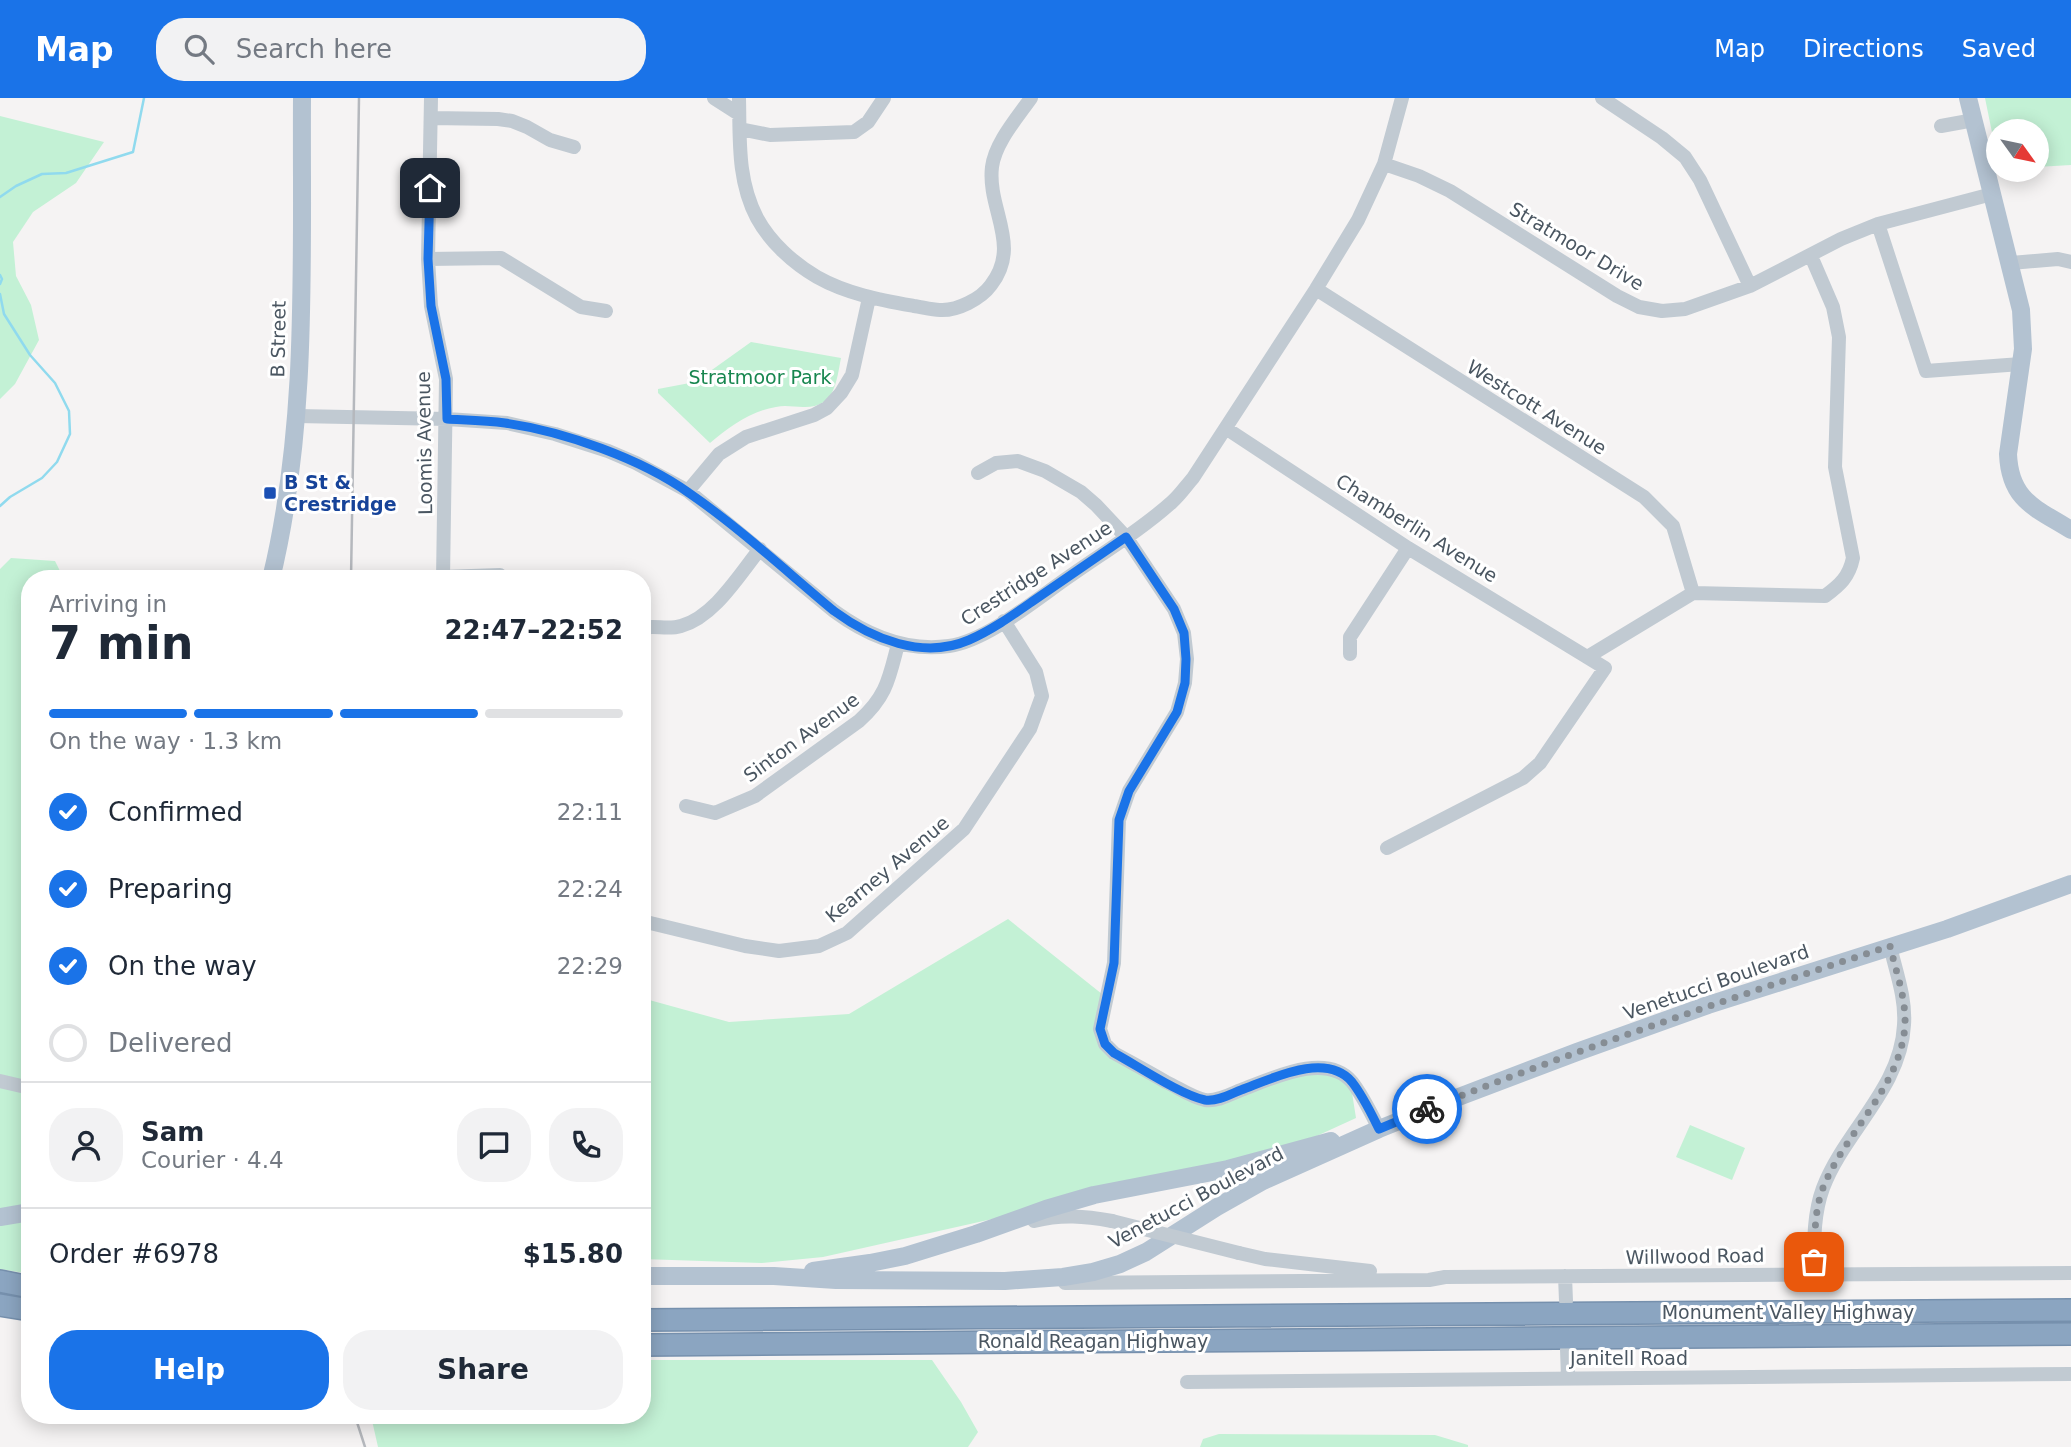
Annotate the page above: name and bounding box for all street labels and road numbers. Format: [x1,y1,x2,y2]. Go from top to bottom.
street label: Stratmoor Drive [1506,197,1648,295]
street label: B Street [266,300,290,378]
street label: Westcott Avenue [1463,355,1611,459]
street label: Loomis Avenue [412,371,436,515]
street label: Chamberlin Avenue [1332,469,1502,587]
street label: Crestridge Avenue [957,516,1115,630]
street label: Sinton Avenue [739,688,863,786]
street label: Kearney Avenue [821,811,953,927]
street label: Venetucci Boulevard [1620,940,1812,1024]
street label: Venetucci Boulevard [1105,1142,1287,1252]
street label: Willwood Road [1625,1244,1765,1268]
street label: Monument Valley Highway [1662,1301,1914,1323]
street label: Ronald Reagan Highway [978,1330,1208,1352]
street label: Janitell Road [1569,1347,1688,1369]

